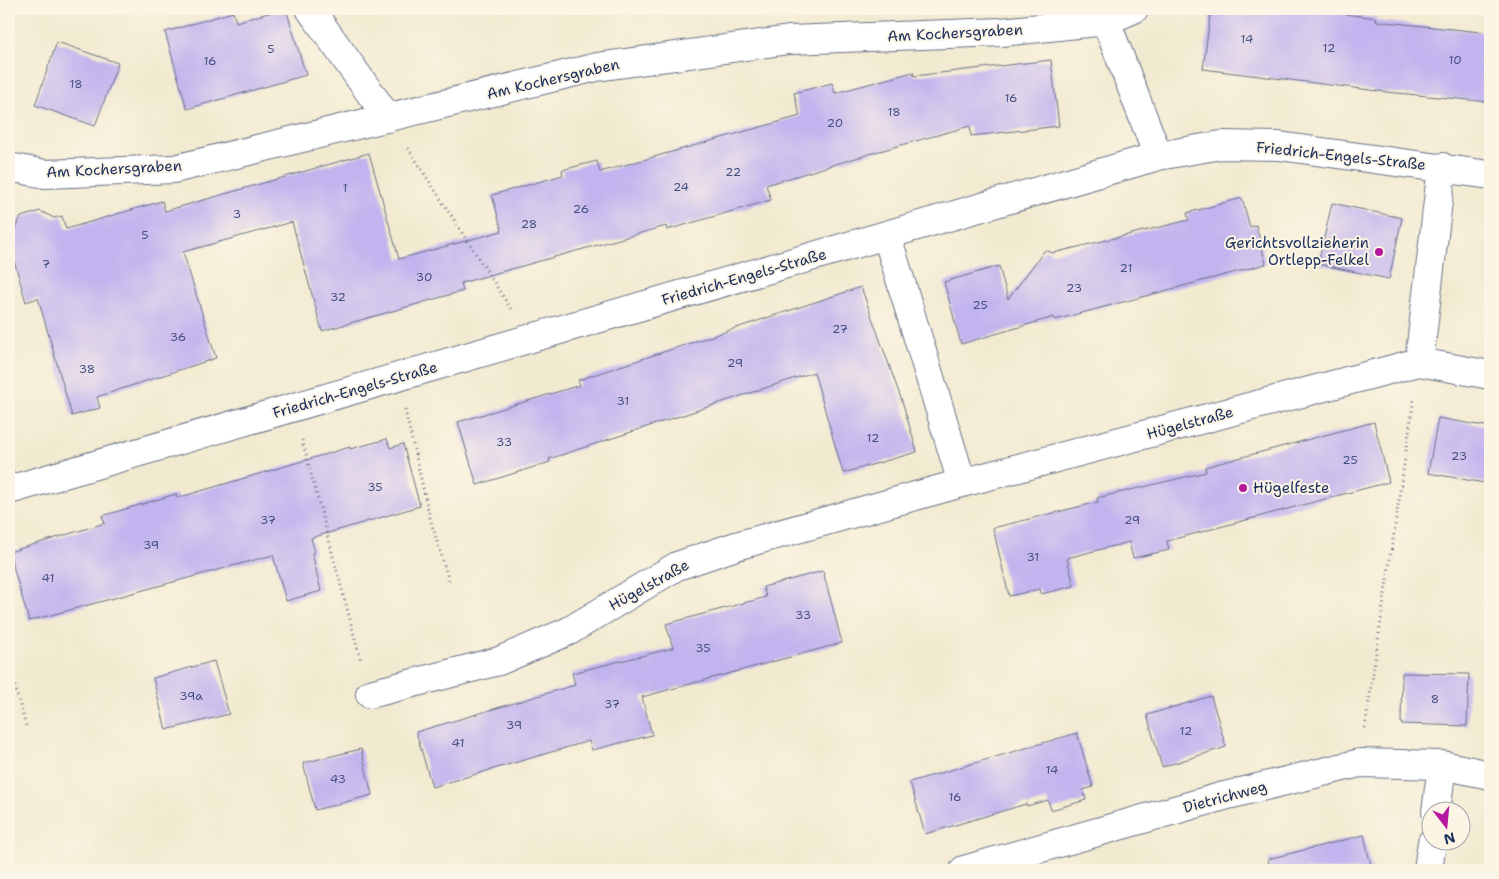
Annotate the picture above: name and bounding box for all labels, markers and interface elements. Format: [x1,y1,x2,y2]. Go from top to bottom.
street label: Am Kochersgraben [887,19,1023,47]
house number: 14 [1241,31,1253,47]
house number: 12 [1323,40,1335,56]
house number: 5 [267,41,275,57]
house number: 10 [1448,52,1462,68]
house number: 16 [203,53,217,69]
street label: Am Kochersgraben [485,54,621,104]
house number: 18 [69,76,83,92]
house number: 16 [1004,90,1018,106]
house number: 18 [887,104,901,120]
house number: 20 [827,115,843,131]
street label: Friedrich-Engels-Straße [1255,137,1427,175]
street label: Am Kochersgraben [46,155,182,183]
house number: 22 [725,164,741,180]
house number: 24 [673,179,689,195]
house number: 1 [342,180,348,196]
house number: 26 [573,201,589,217]
house number: 3 [233,206,241,222]
house number: 28 [521,216,537,232]
house number: 5 [141,227,149,243]
place label: Gerichtsvollzieherin Ortlepp-Felkel [1225,233,1369,270]
street label: Friedrich-Engels-Straße [659,244,829,310]
marker: Gerichtsvollzieherin Ortlepp-Felkel [1373,246,1385,258]
house number: 7 [42,256,50,272]
house number: 21 [1120,260,1132,276]
house number: 30 [416,269,432,285]
house number: 23 [1066,280,1082,296]
house number: 32 [330,289,346,305]
house number: 25 [972,297,988,313]
house number: 27 [832,321,848,337]
house number: 36 [170,329,186,345]
house number: 29 [727,355,743,371]
street label: Friedrich-Engels-Straße [270,357,440,423]
house number: 38 [79,361,95,377]
house number: 31 [617,393,629,409]
street label: Hügelstraße [1144,402,1236,444]
house number: 12 [867,430,879,446]
house number: 33 [496,434,512,450]
house number: 23 [1451,448,1467,464]
house number: 25 [1342,452,1358,468]
place label: Hügelfeste [1253,478,1329,498]
house number: 35 [367,479,383,495]
marker: Hügelfeste [1237,482,1249,494]
house number: 37 [260,512,276,528]
house number: 29 [1124,512,1140,528]
house number: 39 [143,537,159,553]
house number: 31 [1027,549,1039,565]
street label: Hügelstraße [605,555,693,615]
house number: 41 [42,570,54,586]
house number: 33 [795,607,811,623]
house number: 35 [695,640,711,656]
house number: 39a [179,688,203,704]
house number: 8 [1431,691,1439,707]
house number: 37 [604,696,620,712]
house number: 39 [506,717,522,733]
house number: 12 [1180,723,1192,739]
house number: 41 [452,735,464,751]
house number: 14 [1046,762,1058,778]
house number: 43 [330,771,346,787]
street label: Dietrichweg [1181,776,1269,818]
house number: 16 [948,789,962,805]
north arrow [1422,802,1472,852]
text: N [1442,828,1457,849]

